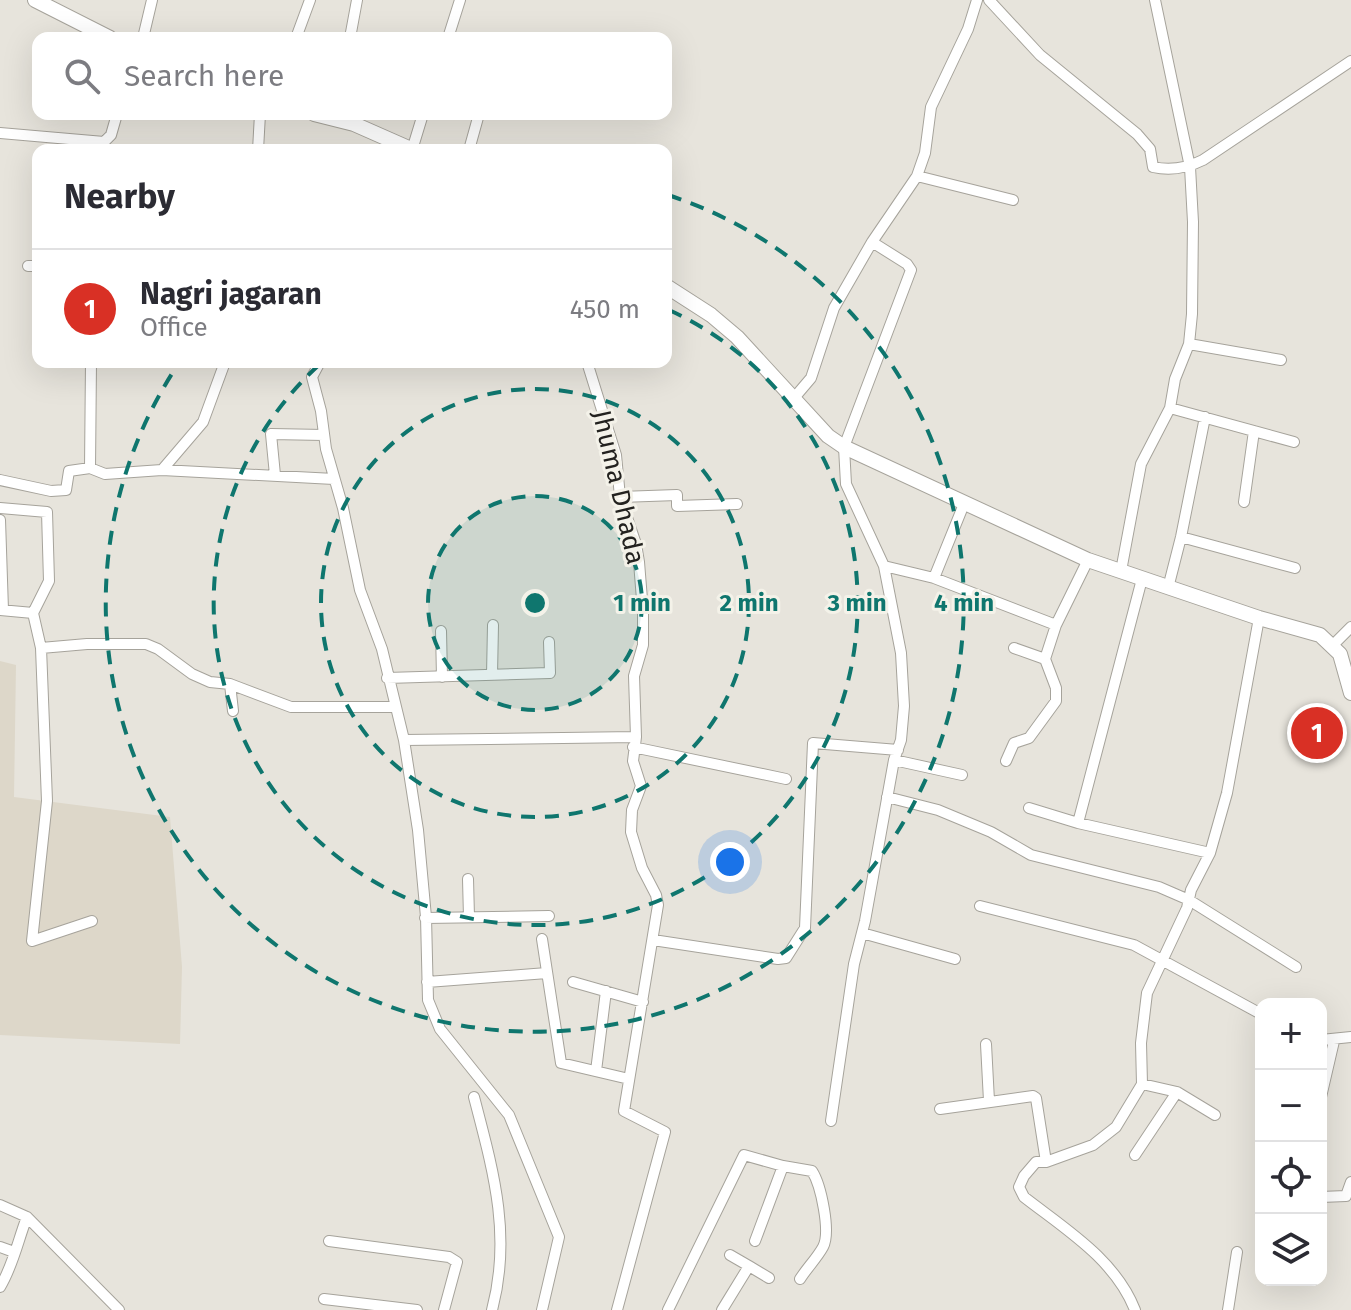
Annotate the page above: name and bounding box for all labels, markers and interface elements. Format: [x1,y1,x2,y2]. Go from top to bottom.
search box [32,32,672,120]
icon: search [60,54,104,98]
text: Search here [124,58,284,94]
text: Nearby [64,176,175,217]
text: Nagri jagaran [140,276,322,312]
text: 1 [84,294,96,325]
text: 450 m [570,294,640,325]
text: Office [140,312,208,343]
street label: Jhuma Dhada [586,407,651,567]
centre of rings [521,589,549,617]
text: 1 min [613,589,671,617]
text: 2 min [720,589,779,617]
text: 3 min [826,589,887,617]
text: 4 min [934,589,994,617]
pin: 1 [1291,703,1343,763]
your location [710,842,750,882]
map controls [1255,998,1327,1286]
button: + [1255,998,1327,1070]
button: − [1255,1070,1327,1142]
button: locate [1255,1142,1327,1214]
button: layers [1255,1214,1327,1286]

